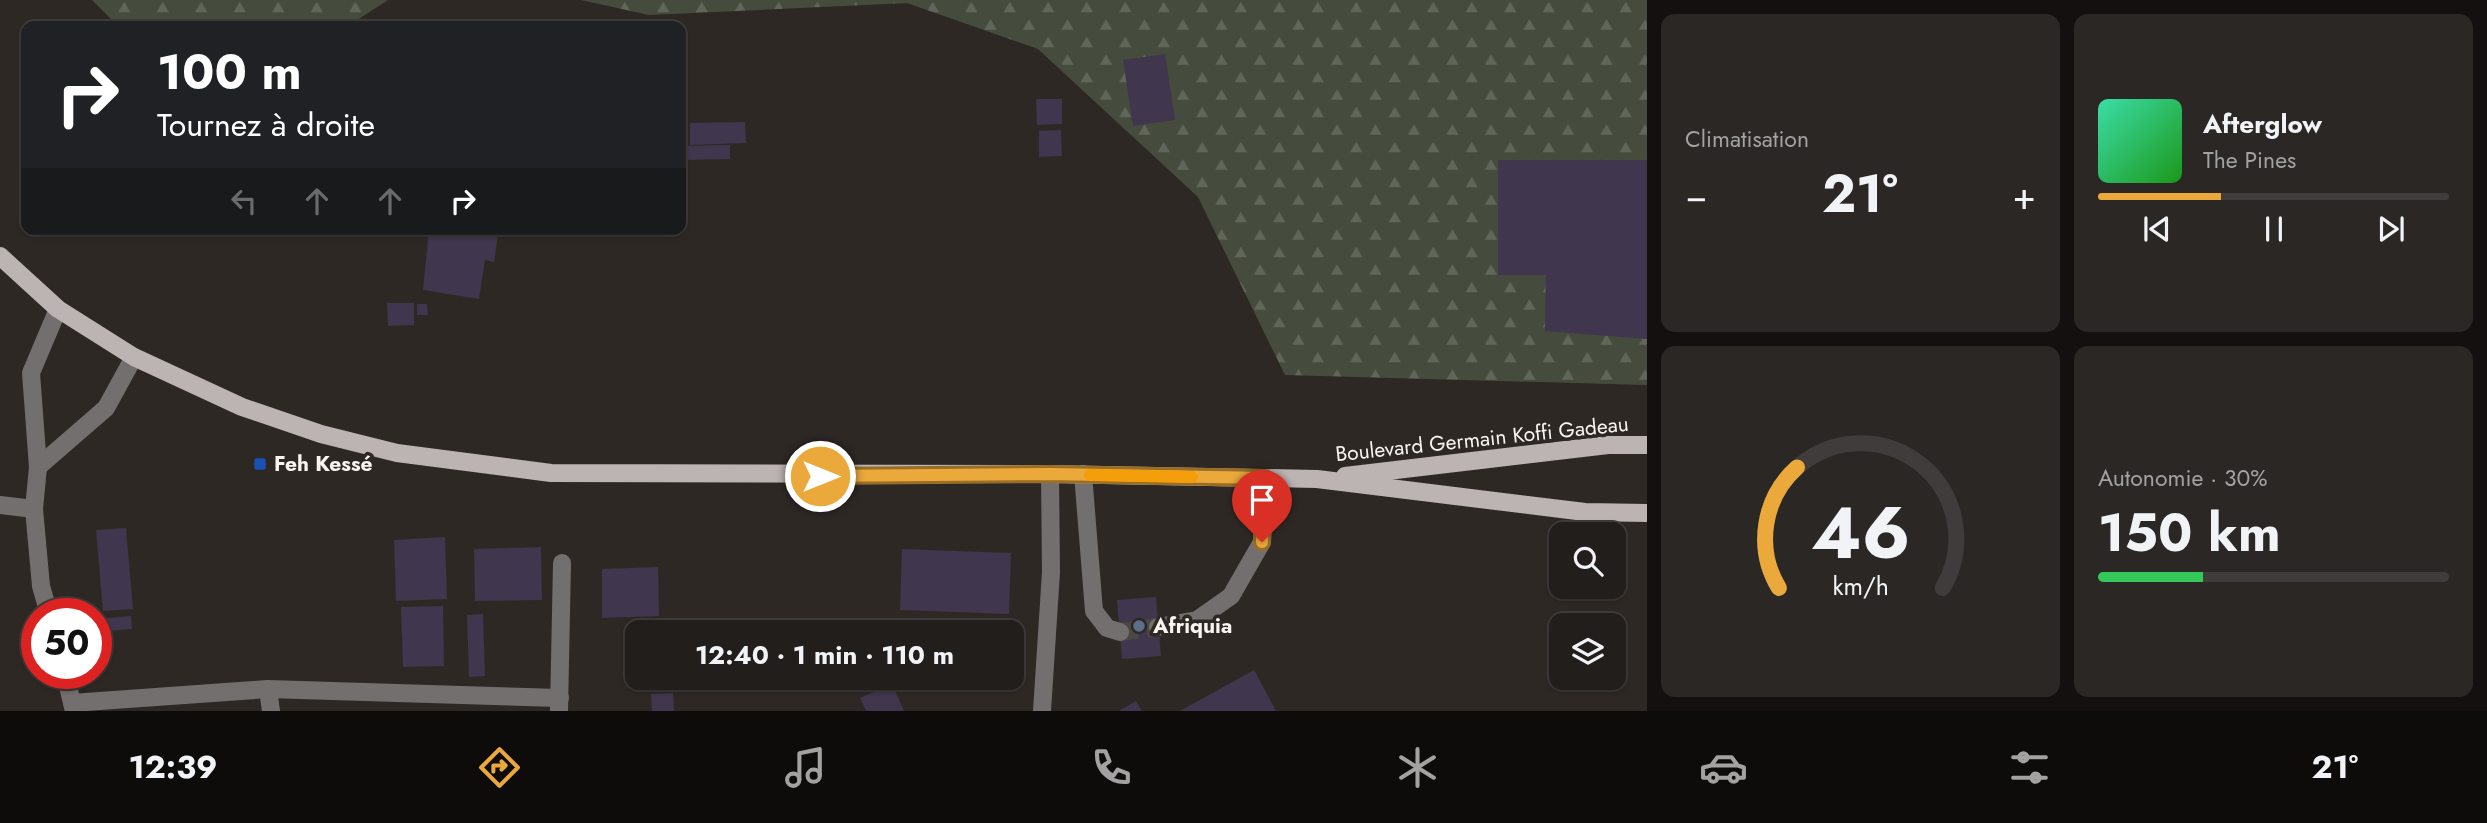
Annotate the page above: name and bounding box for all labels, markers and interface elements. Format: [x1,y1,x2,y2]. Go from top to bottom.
text: 100 m [157,37,302,107]
icon: right [42,49,133,140]
text: Tournez à droite [157,102,375,148]
text: Afterglow [2203,105,2322,143]
text: Climatisation [1685,122,1809,156]
text: The Pines [2203,143,2296,177]
text: 21° [1822,156,1898,232]
text: − [1685,168,1707,223]
text: + [2013,168,2036,223]
icon: left [225,182,263,220]
icon: ahead [298,182,336,220]
icon: ahead [371,182,409,220]
icon: right [444,182,482,220]
icon: previous [2138,210,2176,248]
icon: pause [2255,210,2293,248]
icon: next [2372,210,2410,248]
street label: Boulevard Germain Koffi Gadeau [1334,409,1630,469]
position arrow [783,439,857,513]
place label: Feh Kessé [274,449,373,479]
marker: Feh Kessé [252,456,268,472]
text: Autonomie · 30% [2098,461,2268,495]
pin [1232,470,1292,542]
text: 46 [1811,480,1910,585]
icon: arrive [1243,481,1281,519]
text: 150 km [2098,495,2281,571]
map controls [1549,522,1626,690]
button: search [1549,522,1626,599]
text: km/h [1832,567,1889,603]
speed limit sign: 50 [21,598,112,689]
place label: Afriquia [1152,611,1232,641]
button: layers [1549,613,1626,690]
marker: Afriquia [1131,618,1147,634]
text: 12:40 · 1 min · 110 m [695,636,954,674]
icon: directions [475,743,524,792]
icon: music [781,743,830,792]
icon: phone [1087,743,1136,792]
icon: climate [1393,743,1442,792]
icon: car [1699,743,1748,792]
icon: filters [2005,743,2054,792]
text: 12:39 [129,744,217,790]
text: 21° [2312,744,2358,790]

